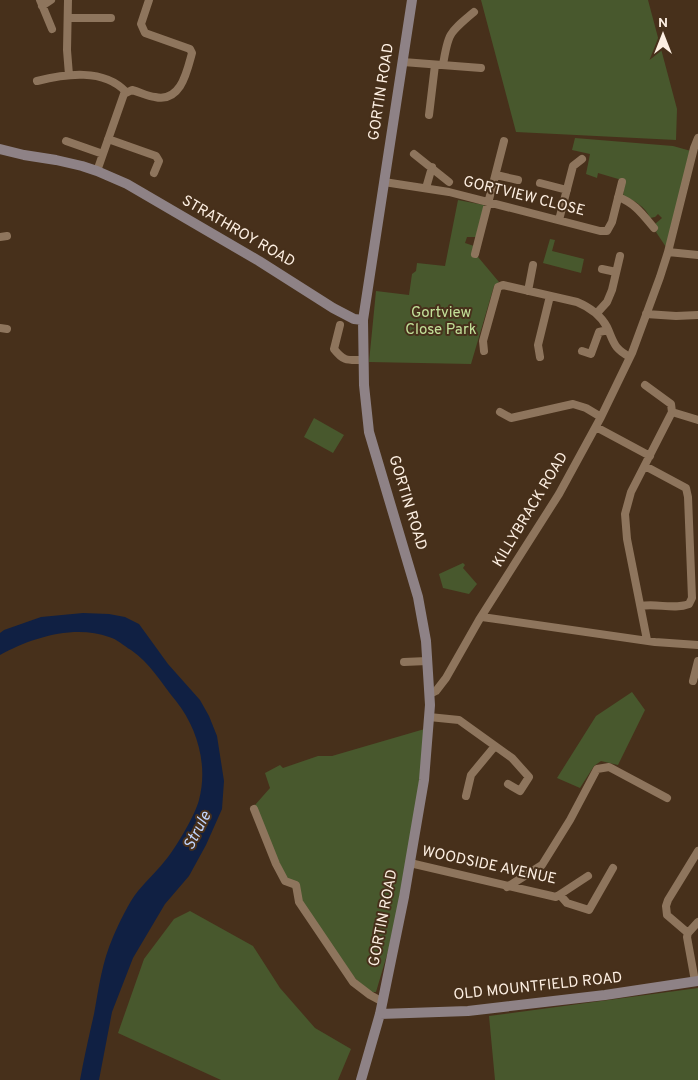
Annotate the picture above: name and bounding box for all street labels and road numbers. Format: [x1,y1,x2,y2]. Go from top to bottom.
street label: GORTIN ROAD [365,42,399,142]
street label: GORTVIEW CLOSE [461,173,587,221]
street label: STRATHROY ROAD [178,192,298,272]
street label: KILLYBRACK ROAD [489,449,573,571]
street label: GORTIN ROAD [384,453,430,553]
street label: WOODSIDE AVENUE [420,842,558,890]
street label: GORTIN ROAD [365,868,403,968]
street label: OLD MOUNTFIELD ROAD [453,969,623,1005]

